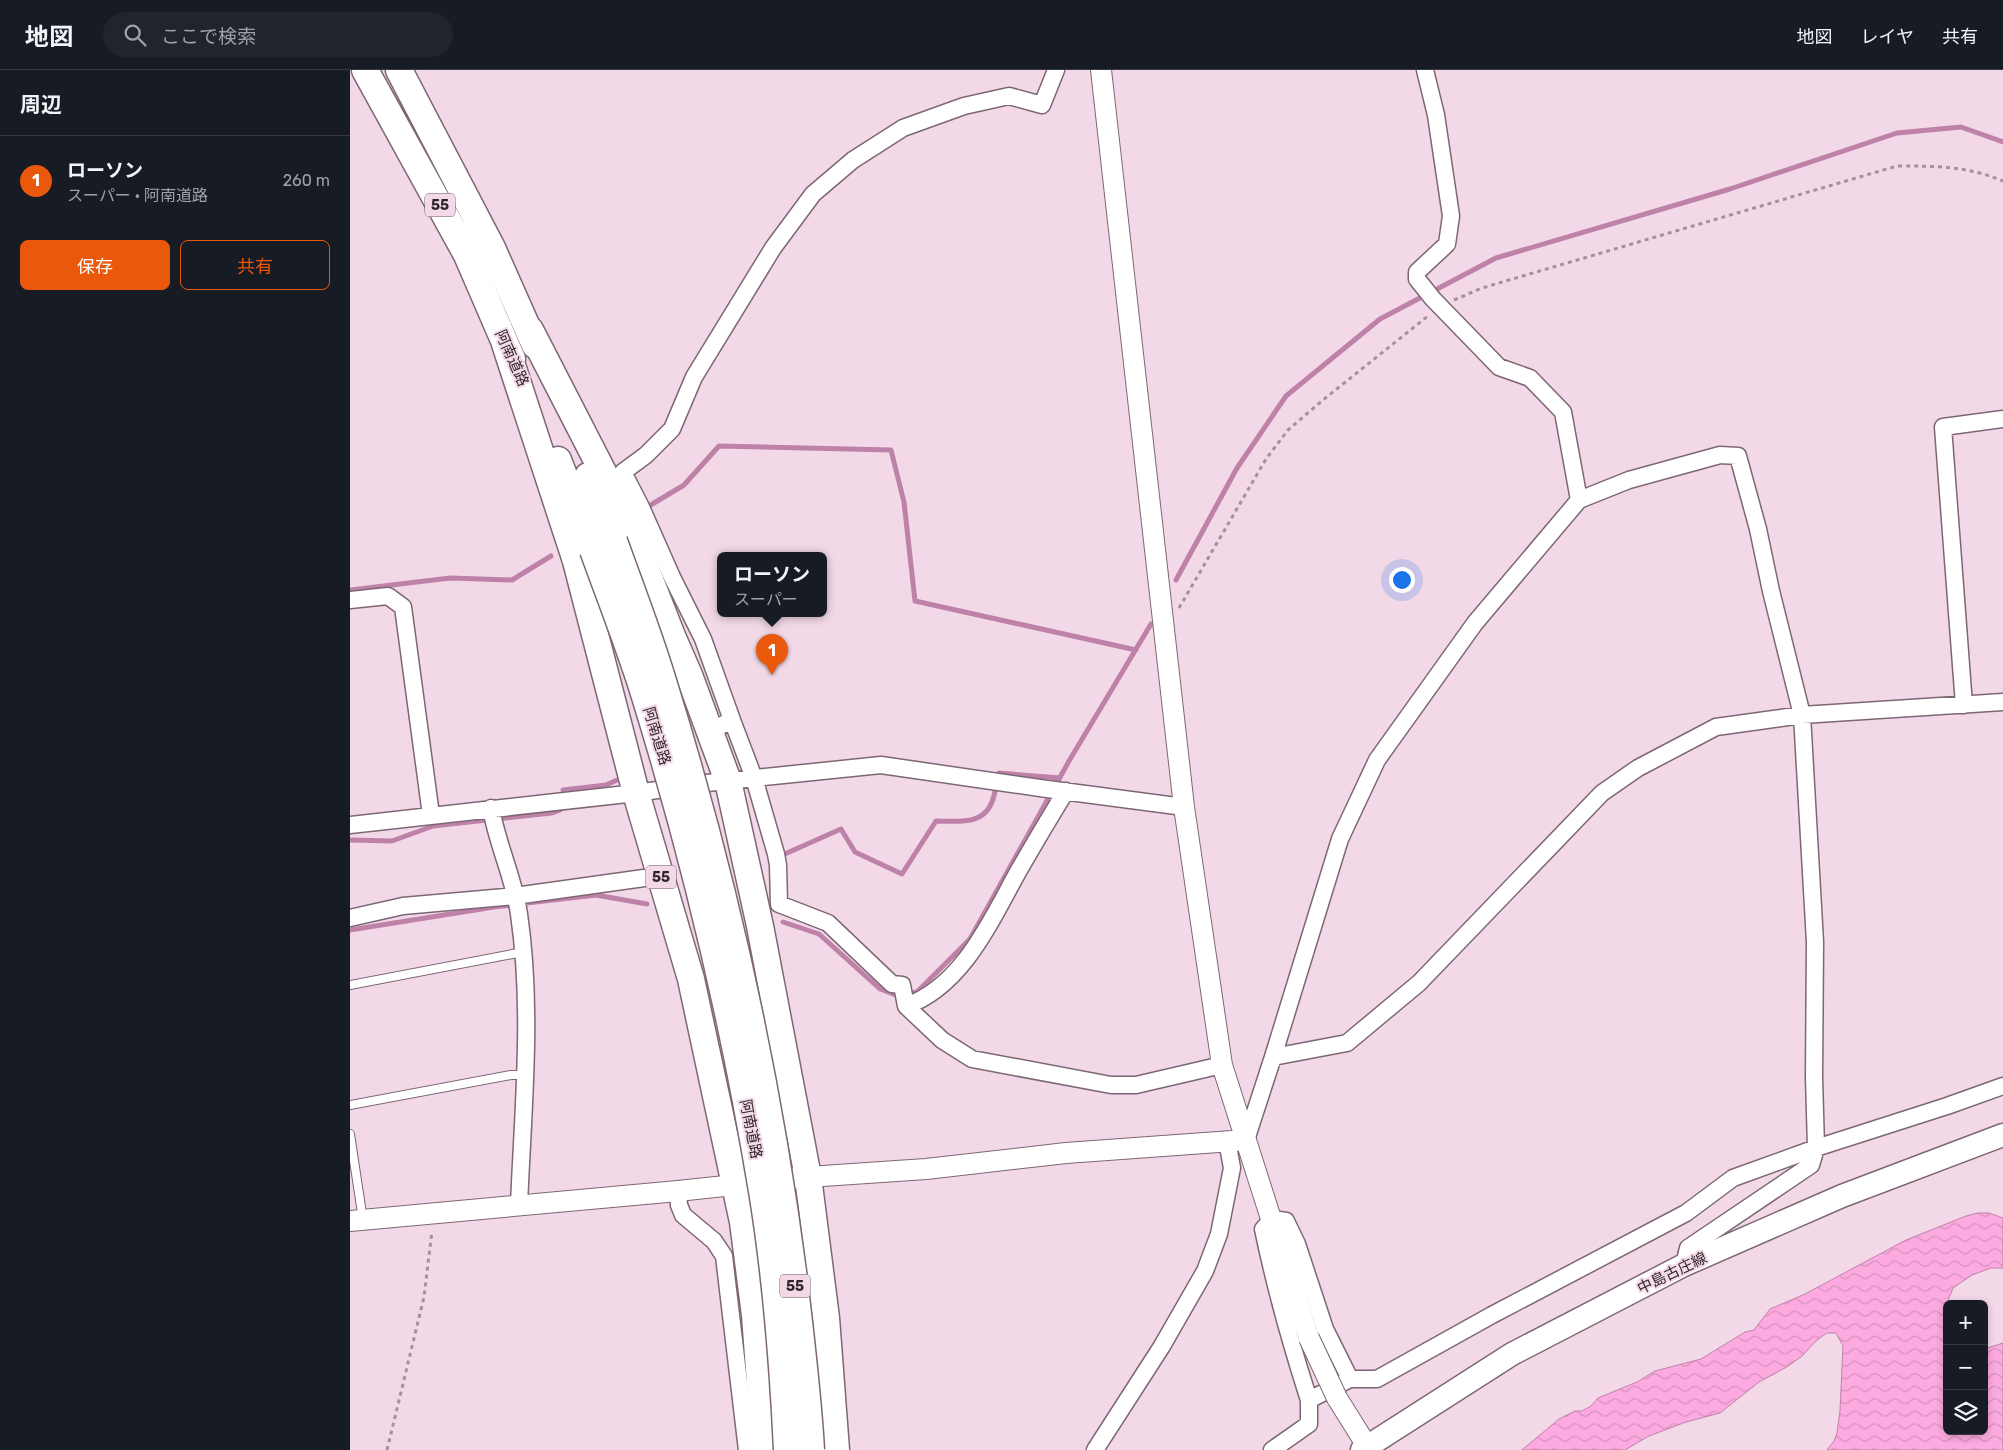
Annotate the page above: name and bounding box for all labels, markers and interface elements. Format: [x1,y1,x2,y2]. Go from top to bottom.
search box [103,12,453,57]
icon: search [121,21,149,49]
text: 地図 [25,23,73,51]
text: ここで検索 [161,25,256,48]
text: 地図 [1797,26,1833,48]
text: レイヤ [1861,26,1914,48]
text: 共有 [1942,26,1978,48]
text: 周辺 [20,92,62,117]
text: ローソン [67,159,143,182]
text: 1 [32,171,40,190]
text: 260 m [283,171,330,190]
text: スーパー · 阿南道路 [67,186,208,205]
road number: 55 [425,194,455,216]
button: 保存 [20,240,170,290]
button: 共有 [180,240,330,290]
street label: 阿南道路 [492,327,532,389]
popup [717,552,827,617]
text: ローソン [734,563,810,586]
your location [1389,567,1415,593]
text: スーパー [734,590,798,609]
pin: 1 [756,634,788,675]
street label: 阿南道路 [640,705,674,767]
road number: 55 [646,866,676,889]
street label: 阿南道路 [736,1098,766,1160]
street label: 中島古庄線 [1634,1248,1710,1298]
road number: 55 [780,1274,810,1298]
map controls [1943,1300,1988,1435]
button: + [1943,1300,1988,1345]
button: − [1943,1345,1988,1390]
button: layers [1943,1390,1988,1435]

